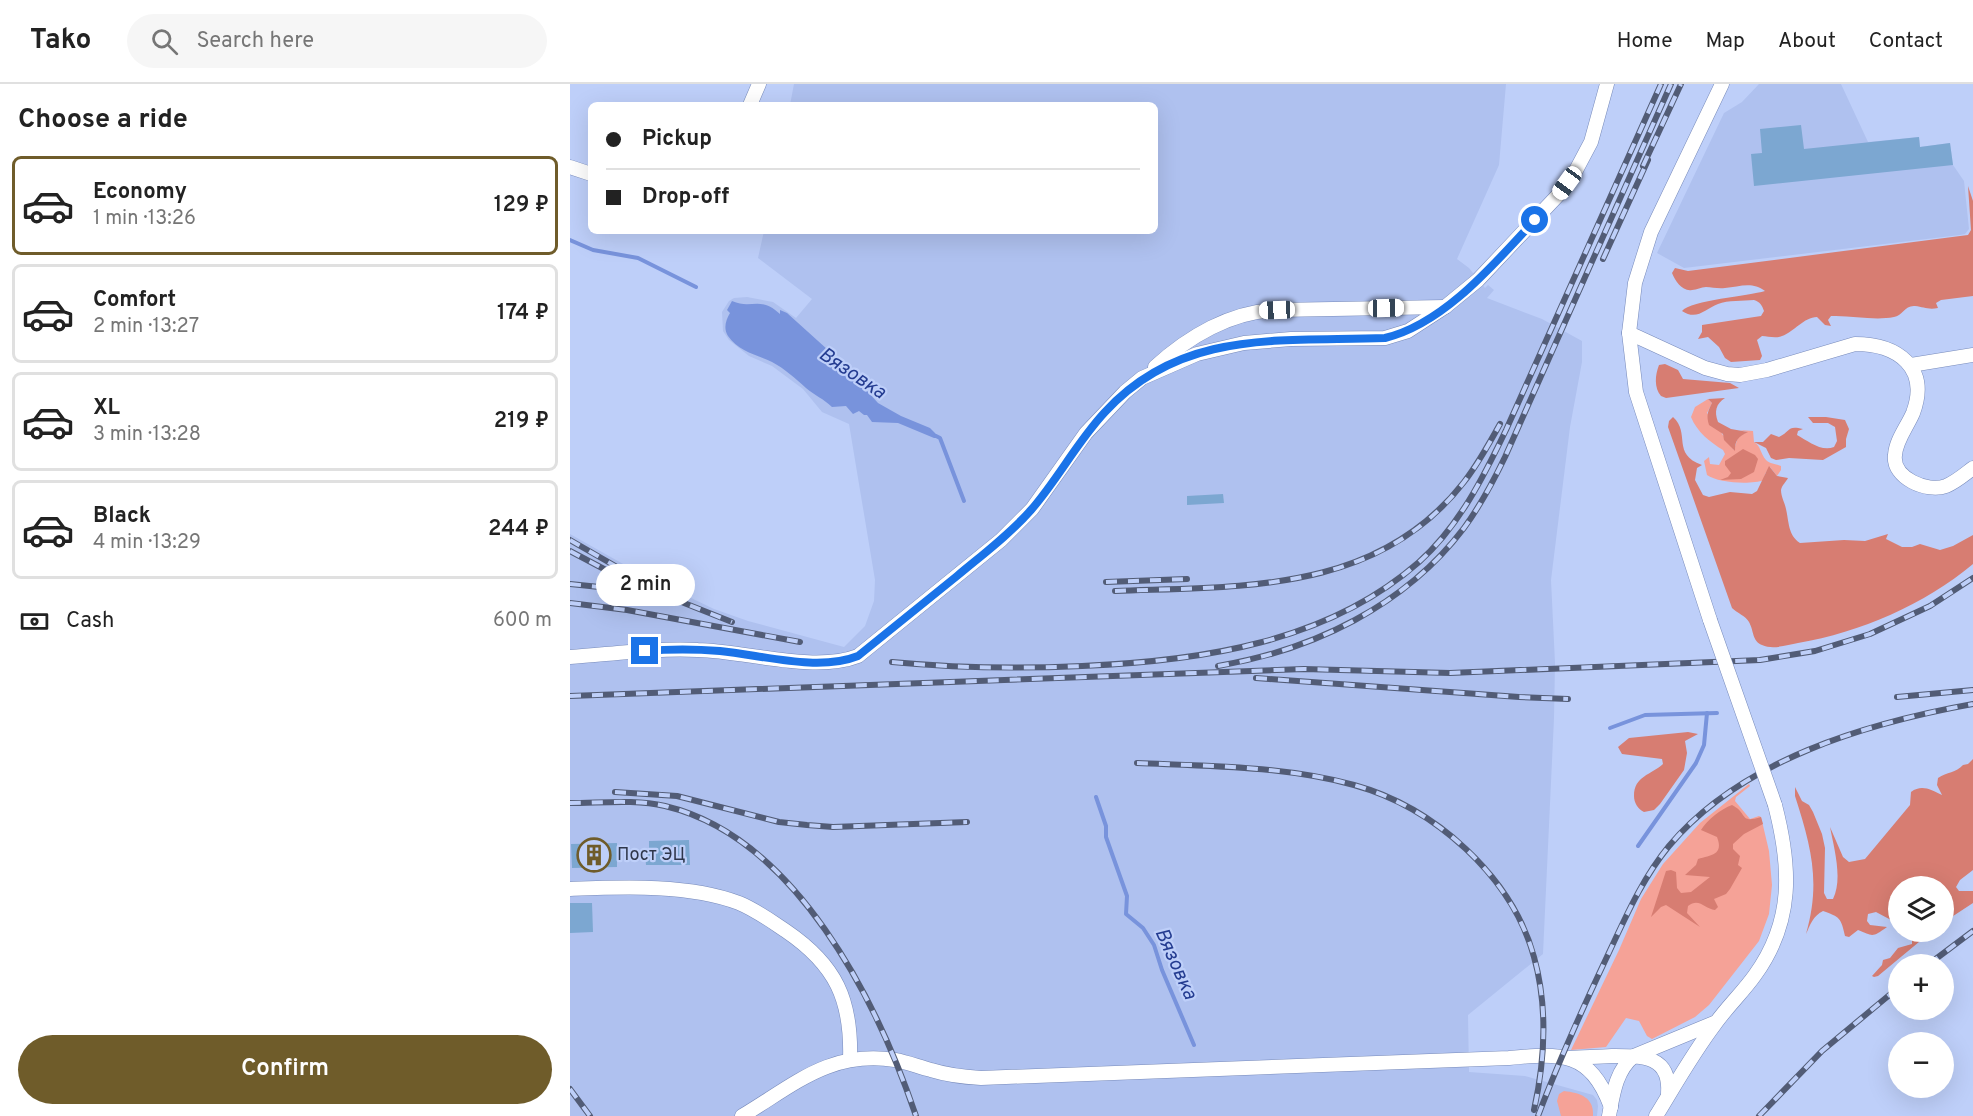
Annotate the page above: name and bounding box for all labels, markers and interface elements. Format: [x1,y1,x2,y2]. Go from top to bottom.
search box [127,14,547,68]
text: Tako [30,23,91,59]
icon: search [148,25,181,58]
text: Search here [196,28,314,55]
text: Home [1617,28,1673,55]
text: Map [1706,28,1745,55]
text: About [1778,28,1836,55]
text: Contact [1869,28,1943,55]
text: Choose a ride [18,103,188,137]
text: Pickup [642,126,712,153]
car [1549,163,1585,203]
icon: car [21,179,75,233]
text: Economy [93,179,187,206]
text: Drop-off [642,184,729,211]
text: 129 ₽ [494,192,549,219]
text: 1 min · 13:26 [93,206,196,232]
route start [1521,206,1548,233]
icon: car [21,287,75,341]
text: Comfort [93,287,176,314]
car [1368,299,1404,317]
text: 174 ₽ [497,300,549,327]
car [1259,300,1295,320]
text: 2 min · 13:27 [93,314,199,340]
water label: Вязовка [813,342,891,406]
icon: car [21,395,75,449]
text: XL [93,395,120,422]
text: 219 ₽ [494,408,549,435]
text: 3 min · 13:28 [93,422,201,448]
icon: car [21,503,75,557]
text: Black [93,503,151,530]
text: 244 ₽ [488,516,549,543]
text: 4 min · 13:29 [93,530,201,556]
callout: 2 min [596,564,694,606]
text: 2 min [620,572,671,598]
icon: cash [18,605,51,638]
text: Cash [66,608,115,635]
text: 600 m [493,608,552,634]
route end [631,637,658,664]
building icon: Пост ЭЦ [576,837,612,873]
place label: Пост ЭЦ [617,844,686,867]
map controls [1888,876,1954,1098]
button: layers [1888,876,1954,942]
water label: Вязовка [1148,924,1203,1005]
button: + [1888,954,1954,1020]
button: − [1888,1032,1954,1098]
button: Confirm [18,1035,552,1104]

